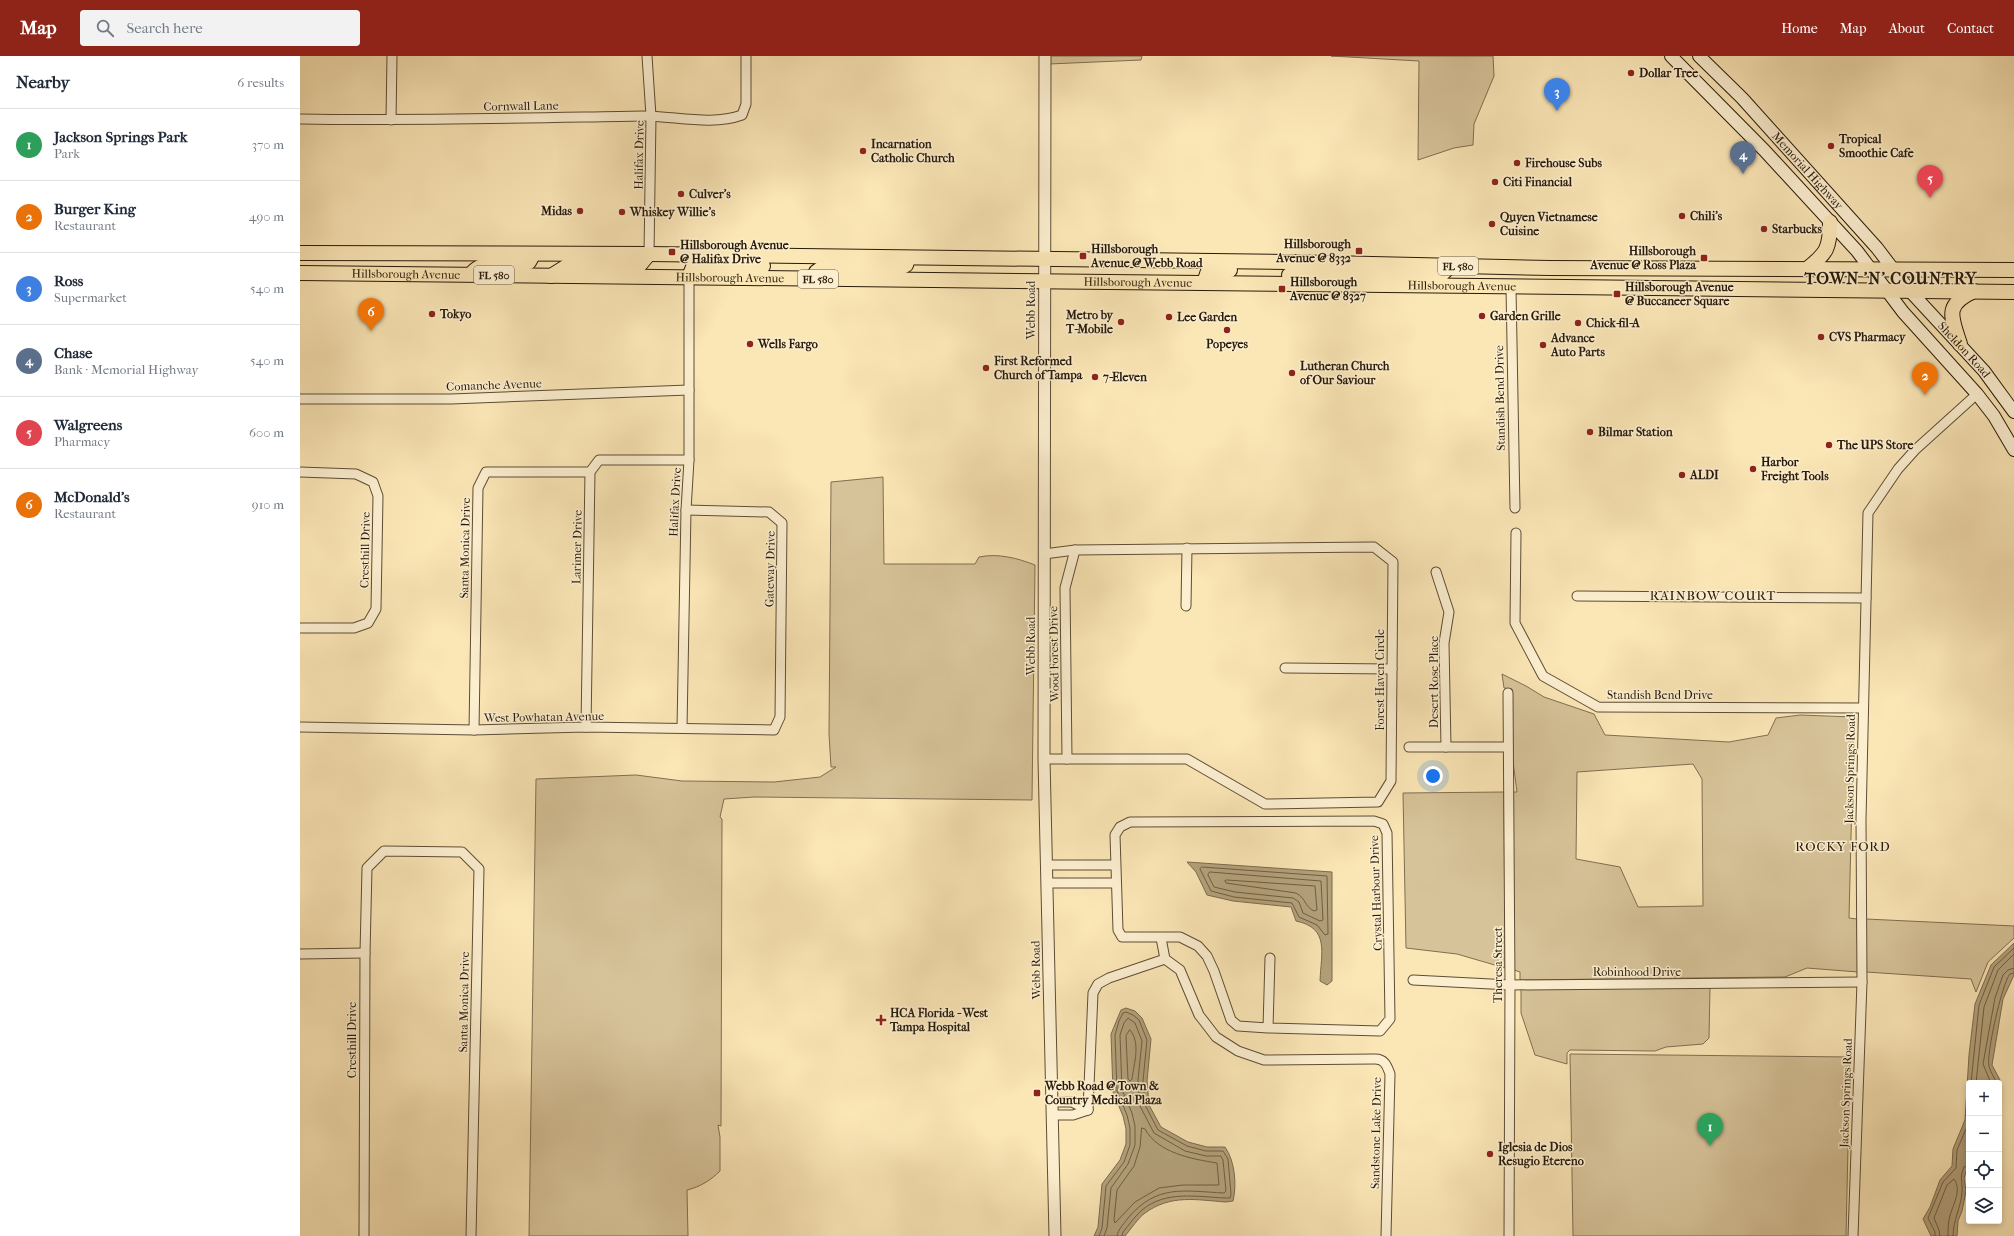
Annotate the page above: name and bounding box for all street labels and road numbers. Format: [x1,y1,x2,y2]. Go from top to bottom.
street label: Cornwall Lane [483,98,559,114]
street label: Halifax Drive [631,120,647,190]
street label: Memorial Highway [1769,129,1846,213]
road number: FL 580 [1438,257,1478,275]
road number: FL 580 [474,266,514,284]
street label: Hillsborough Avenue [352,267,461,282]
street label: Hillsborough Avenue [676,270,784,285]
road number: FL 580 [798,270,838,288]
street label: Hillsborough Avenue [1083,275,1192,290]
street label: Hillsborough Avenue [1407,278,1516,293]
street label: Webb Road [1024,280,1038,340]
street label: Sheldon Road [1935,319,1994,381]
street label: Standish Bend Drive [1492,345,1508,451]
street label: Comanche Avenue [446,376,542,394]
street label: Halifax Drive [666,467,684,537]
street label: Santa Monica Drive [457,497,473,599]
street label: Larimer Drive [569,510,585,584]
street label: Cresthill Drive [357,512,373,588]
street label: Gateway Drive [762,531,778,607]
street label: Wood Forest Drive [1046,606,1062,703]
street label: Webb Road [1024,616,1038,676]
street label: Forest Haven Circle [1373,629,1387,731]
street label: Desert Rose Place [1427,636,1441,728]
street label: Standish Bend Drive [1607,688,1713,702]
street label: West Powhatan Avenue [483,709,604,725]
street label: Jackson Springs Road [1842,714,1858,825]
street label: Crystal Harbour Drive [1367,835,1385,951]
street label: Theresa Street [1491,926,1505,1003]
street label: Webb Road [1028,940,1044,1000]
street label: Santa Monica Drive [456,951,472,1053]
street label: Robinhood Drive [1593,965,1681,979]
street label: Cresthill Drive [345,1002,359,1078]
street label: Jackson Springs Road [1837,1038,1855,1149]
street label: Sandstone Lake Drive [1368,1077,1384,1189]

